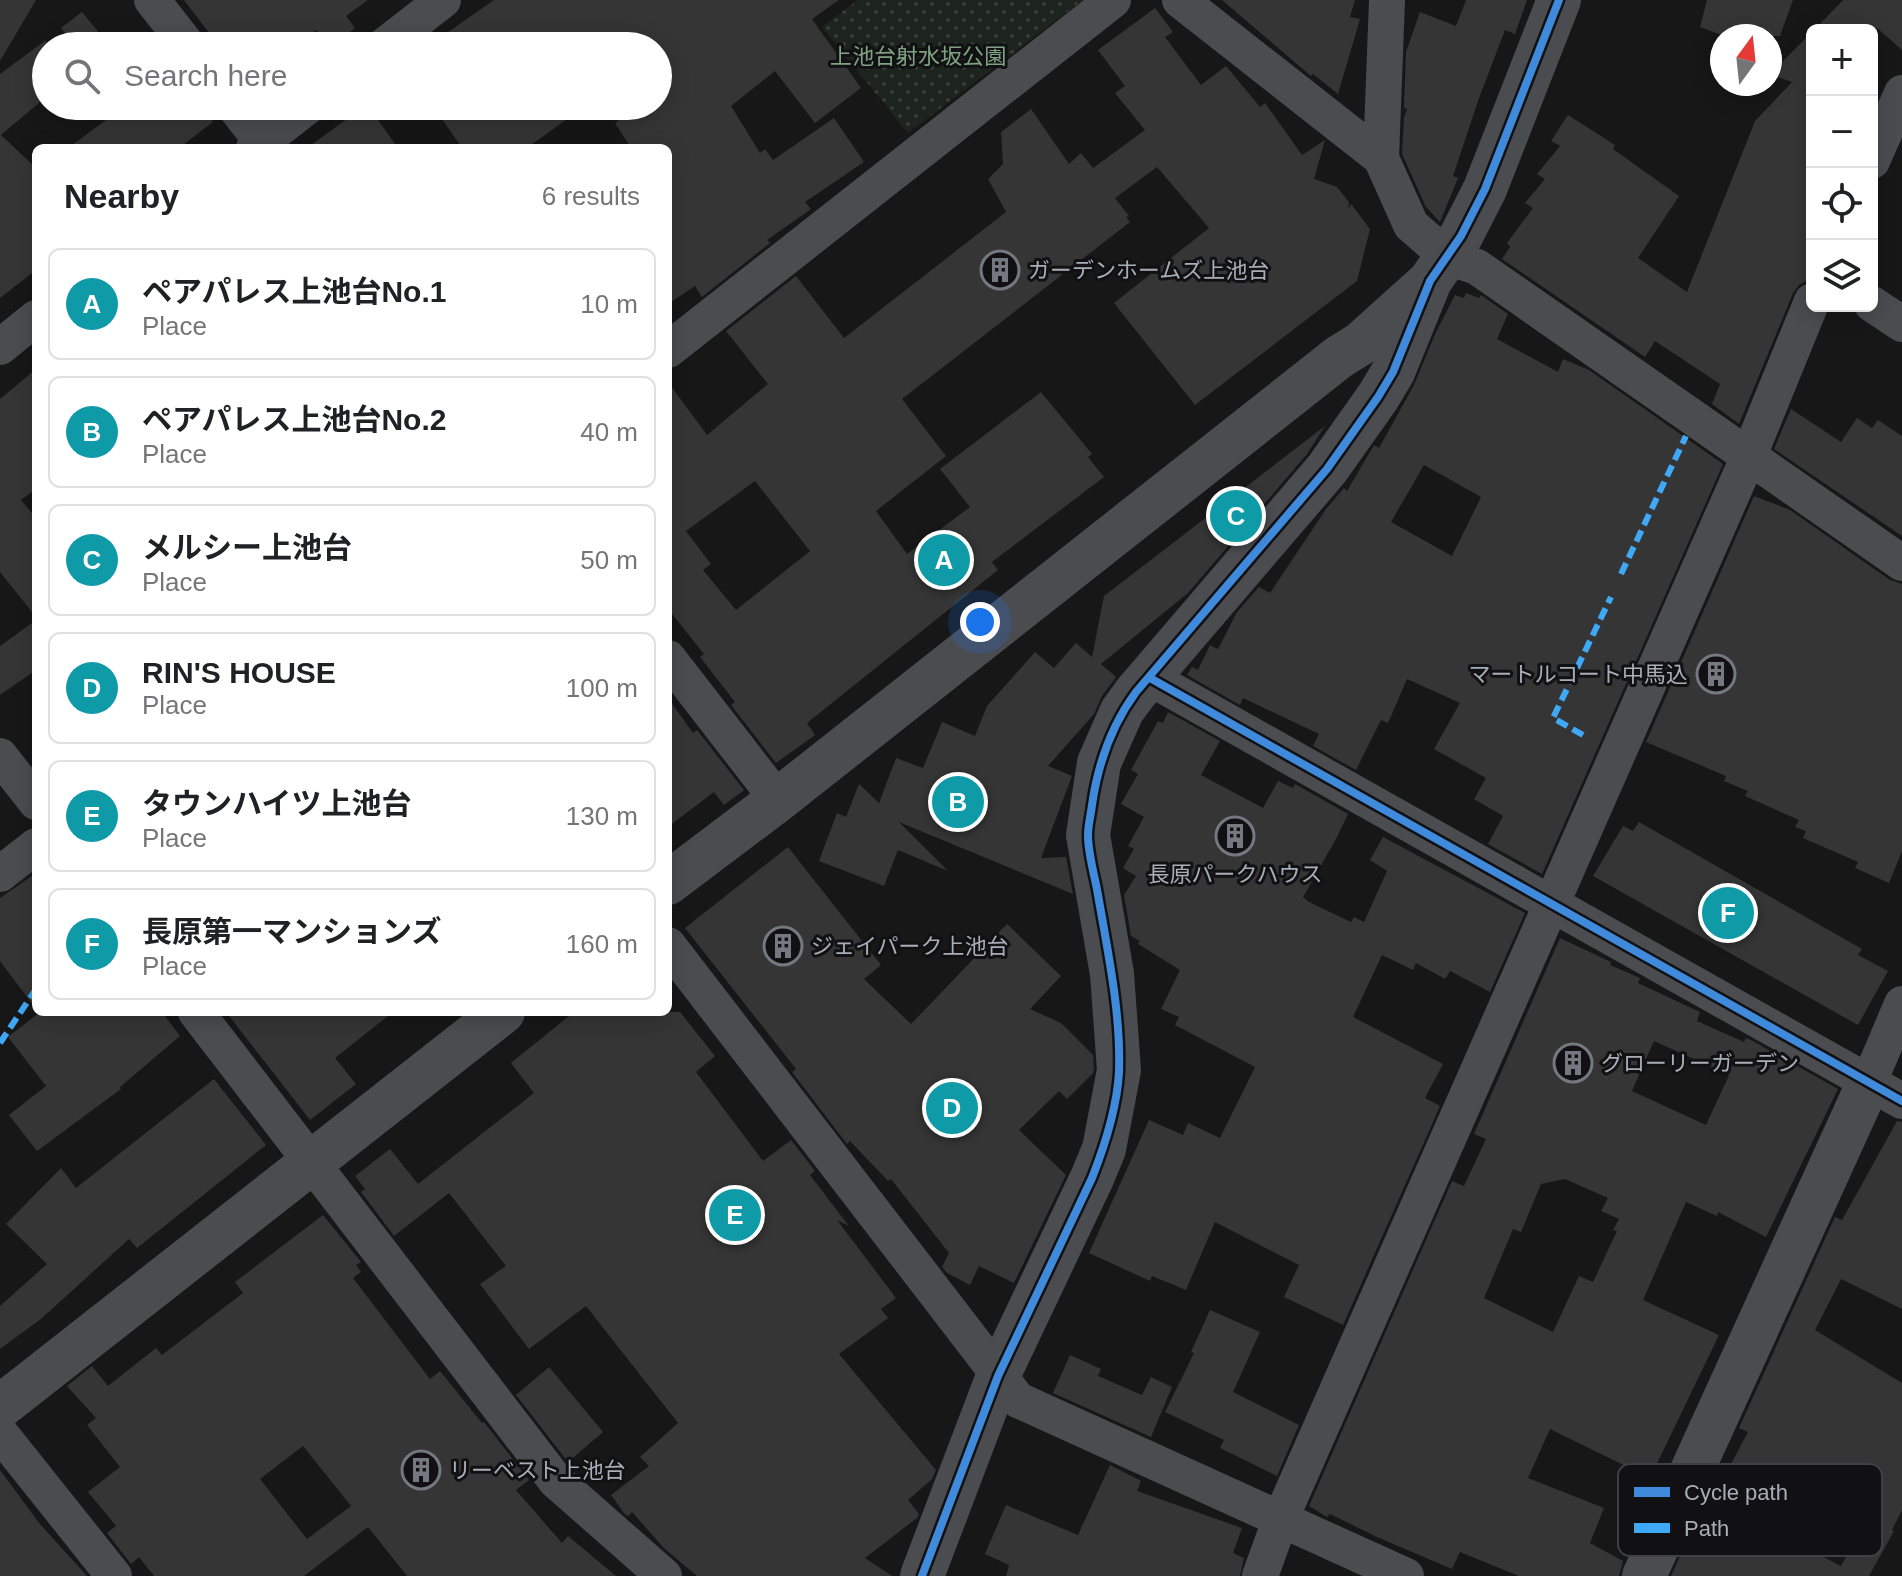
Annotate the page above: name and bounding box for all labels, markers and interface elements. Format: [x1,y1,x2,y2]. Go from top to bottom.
north arrow [1710,24,1782,96]
map controls [1806,24,1878,312]
button: + [1806,24,1878,96]
search box [32,32,672,120]
park label: 上池台射水坂公園 [830,44,1006,69]
icon: search [60,54,104,98]
text: Search here [124,59,287,92]
button: − [1806,96,1878,168]
button: locate [1806,168,1878,240]
text: Nearby [64,177,179,215]
text: 6 results [542,181,640,211]
button: layers [1806,240,1878,312]
building icon: ガーデンホームズ上池台 [979,249,1021,291]
place label: ガーデンホームズ上池台 [1028,258,1269,283]
text: ペアパレス上池台No.1 [142,275,446,308]
text: A [83,289,101,319]
text: 10 m [580,289,638,319]
text: Place [142,311,207,341]
text: ペアパレス上池台No.2 [142,403,446,436]
text: B [83,417,101,447]
text: 40 m [580,417,638,447]
text: Place [142,439,207,469]
pin: C [1210,486,1262,546]
pin: A [918,530,970,590]
text: メルシー上池台 [142,531,352,564]
text: C [83,545,101,575]
text: 50 m [580,545,638,575]
text: Place [142,567,207,597]
your location [960,602,1000,642]
building icon: マートルコート中馬込 [1695,653,1737,695]
text: RIN'S HOUSE [142,656,336,689]
place label: マートルコート中馬込 [1468,662,1688,687]
text: D [83,673,101,703]
text: 100 m [566,673,638,703]
text: Place [142,690,207,720]
pin: B [932,772,984,832]
text: タウンハイツ上池台 [142,787,411,820]
text: E [83,801,101,831]
text: 130 m [566,801,638,831]
building icon: 長原パークハウス [1214,815,1256,857]
text: Place [142,823,207,853]
place label: 長原パークハウス [1148,862,1322,887]
pin: F [1702,883,1754,943]
text: 長原第一マンションズ [142,915,441,948]
building icon: ジェイパーク上池台 [762,925,804,967]
text: F [84,929,100,959]
text: 160 m [566,929,638,959]
place label: ジェイパーク上池台 [811,934,1009,959]
text: Place [142,951,207,981]
building icon: グローリーガーデン [1552,1042,1594,1084]
place label: グローリーガーデン [1601,1051,1799,1076]
pin: D [926,1078,978,1138]
pin: E [709,1185,761,1245]
building icon: リーベスト上池台 [400,1449,442,1491]
place label: リーベスト上池台 [449,1458,625,1483]
legend [1618,1464,1882,1556]
text: Cycle path [1684,1480,1788,1505]
text: Path [1684,1516,1729,1541]

